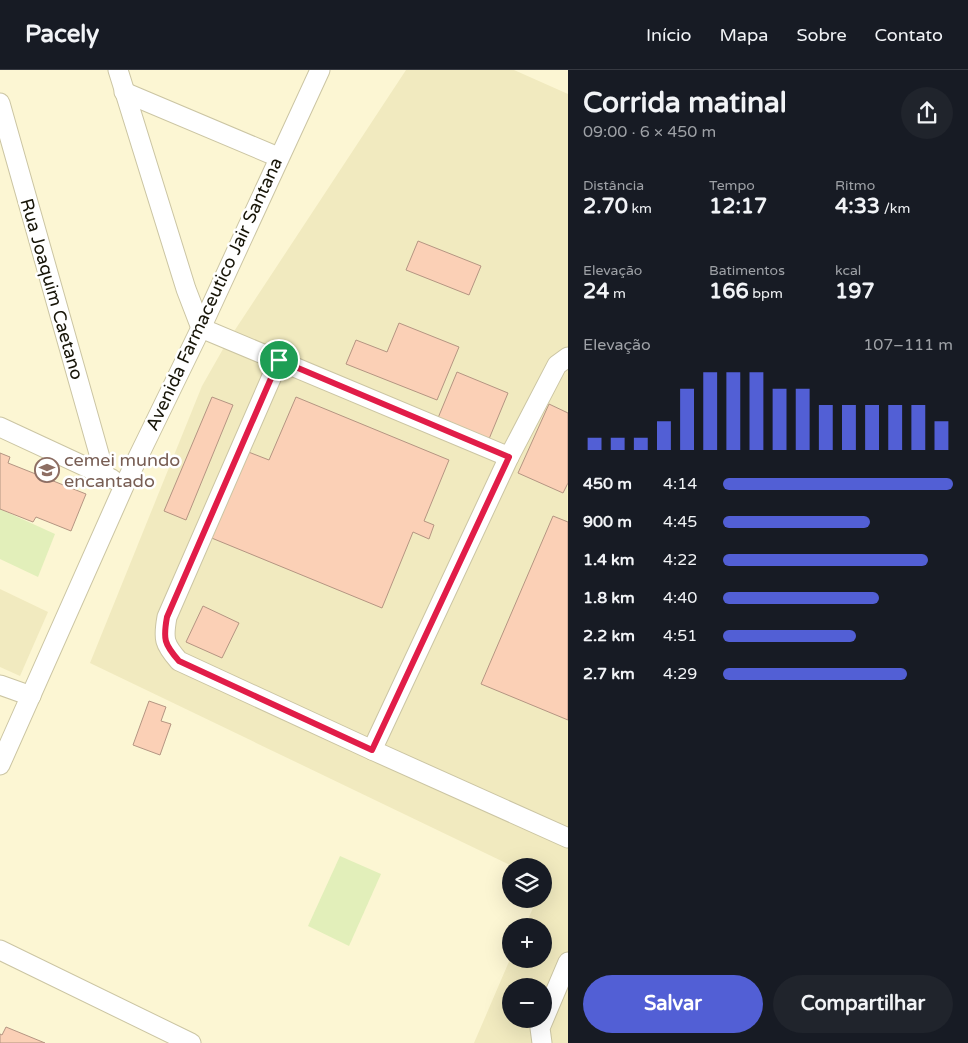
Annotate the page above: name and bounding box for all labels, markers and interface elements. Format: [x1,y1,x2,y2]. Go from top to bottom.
text: Pacely [25,20,99,49]
text: Início [646,24,691,46]
text: Mapa [719,24,768,46]
text: Sobre [796,24,847,46]
text: Contato [875,24,943,46]
text: Corrida matinal [583,86,787,120]
button: share [901,87,953,139]
text: 09:00 · 6 × 450 m [583,122,716,142]
street label: Avenida Farmaceutico Jair Santana [141,154,287,434]
text: Distância [583,177,644,194]
text: Tempo [709,177,755,194]
text: Ritmo [835,177,875,194]
text: 2.70 [583,194,628,219]
text: 12:17 [709,194,767,219]
text: 4:33 [835,194,880,219]
street label: Rua Joaquim Caetano [16,196,88,382]
text: km [628,200,652,217]
text: /km [880,200,910,217]
text: Elevação [583,262,642,279]
text: Batimentos [709,262,785,279]
text: kcal [835,262,861,279]
text: 24 [583,279,609,304]
text: 166 [709,279,749,304]
text: 197 [835,279,875,304]
text: m [609,285,626,302]
text: bpm [749,285,783,302]
text: Elevação [583,335,651,355]
text: 107–111 m [863,335,953,355]
pin [258,339,300,381]
icon: arrive [265,346,293,374]
place label: cemei mundo encantado [64,449,180,492]
school or university icon: cemei mundo encantado [34,457,60,483]
text: 450 m [583,474,632,494]
text: 4:14 [663,474,697,494]
text: 900 m [583,512,632,532]
text: 4:45 [663,512,697,532]
text: 1.4 km [583,550,635,570]
text: 4:22 [663,550,697,570]
text: 1.8 km [583,588,635,608]
text: 4:40 [663,588,697,608]
text: 2.2 km [583,626,635,646]
text: 4:51 [663,626,697,646]
text: 2.7 km [583,664,635,684]
text: 4:29 [663,664,697,684]
map controls [502,858,552,1028]
button: layers [502,858,552,908]
button: + [502,918,552,968]
button: Salvar [583,975,763,1033]
button: Compartilhar [773,975,953,1033]
button: − [502,978,552,1028]

